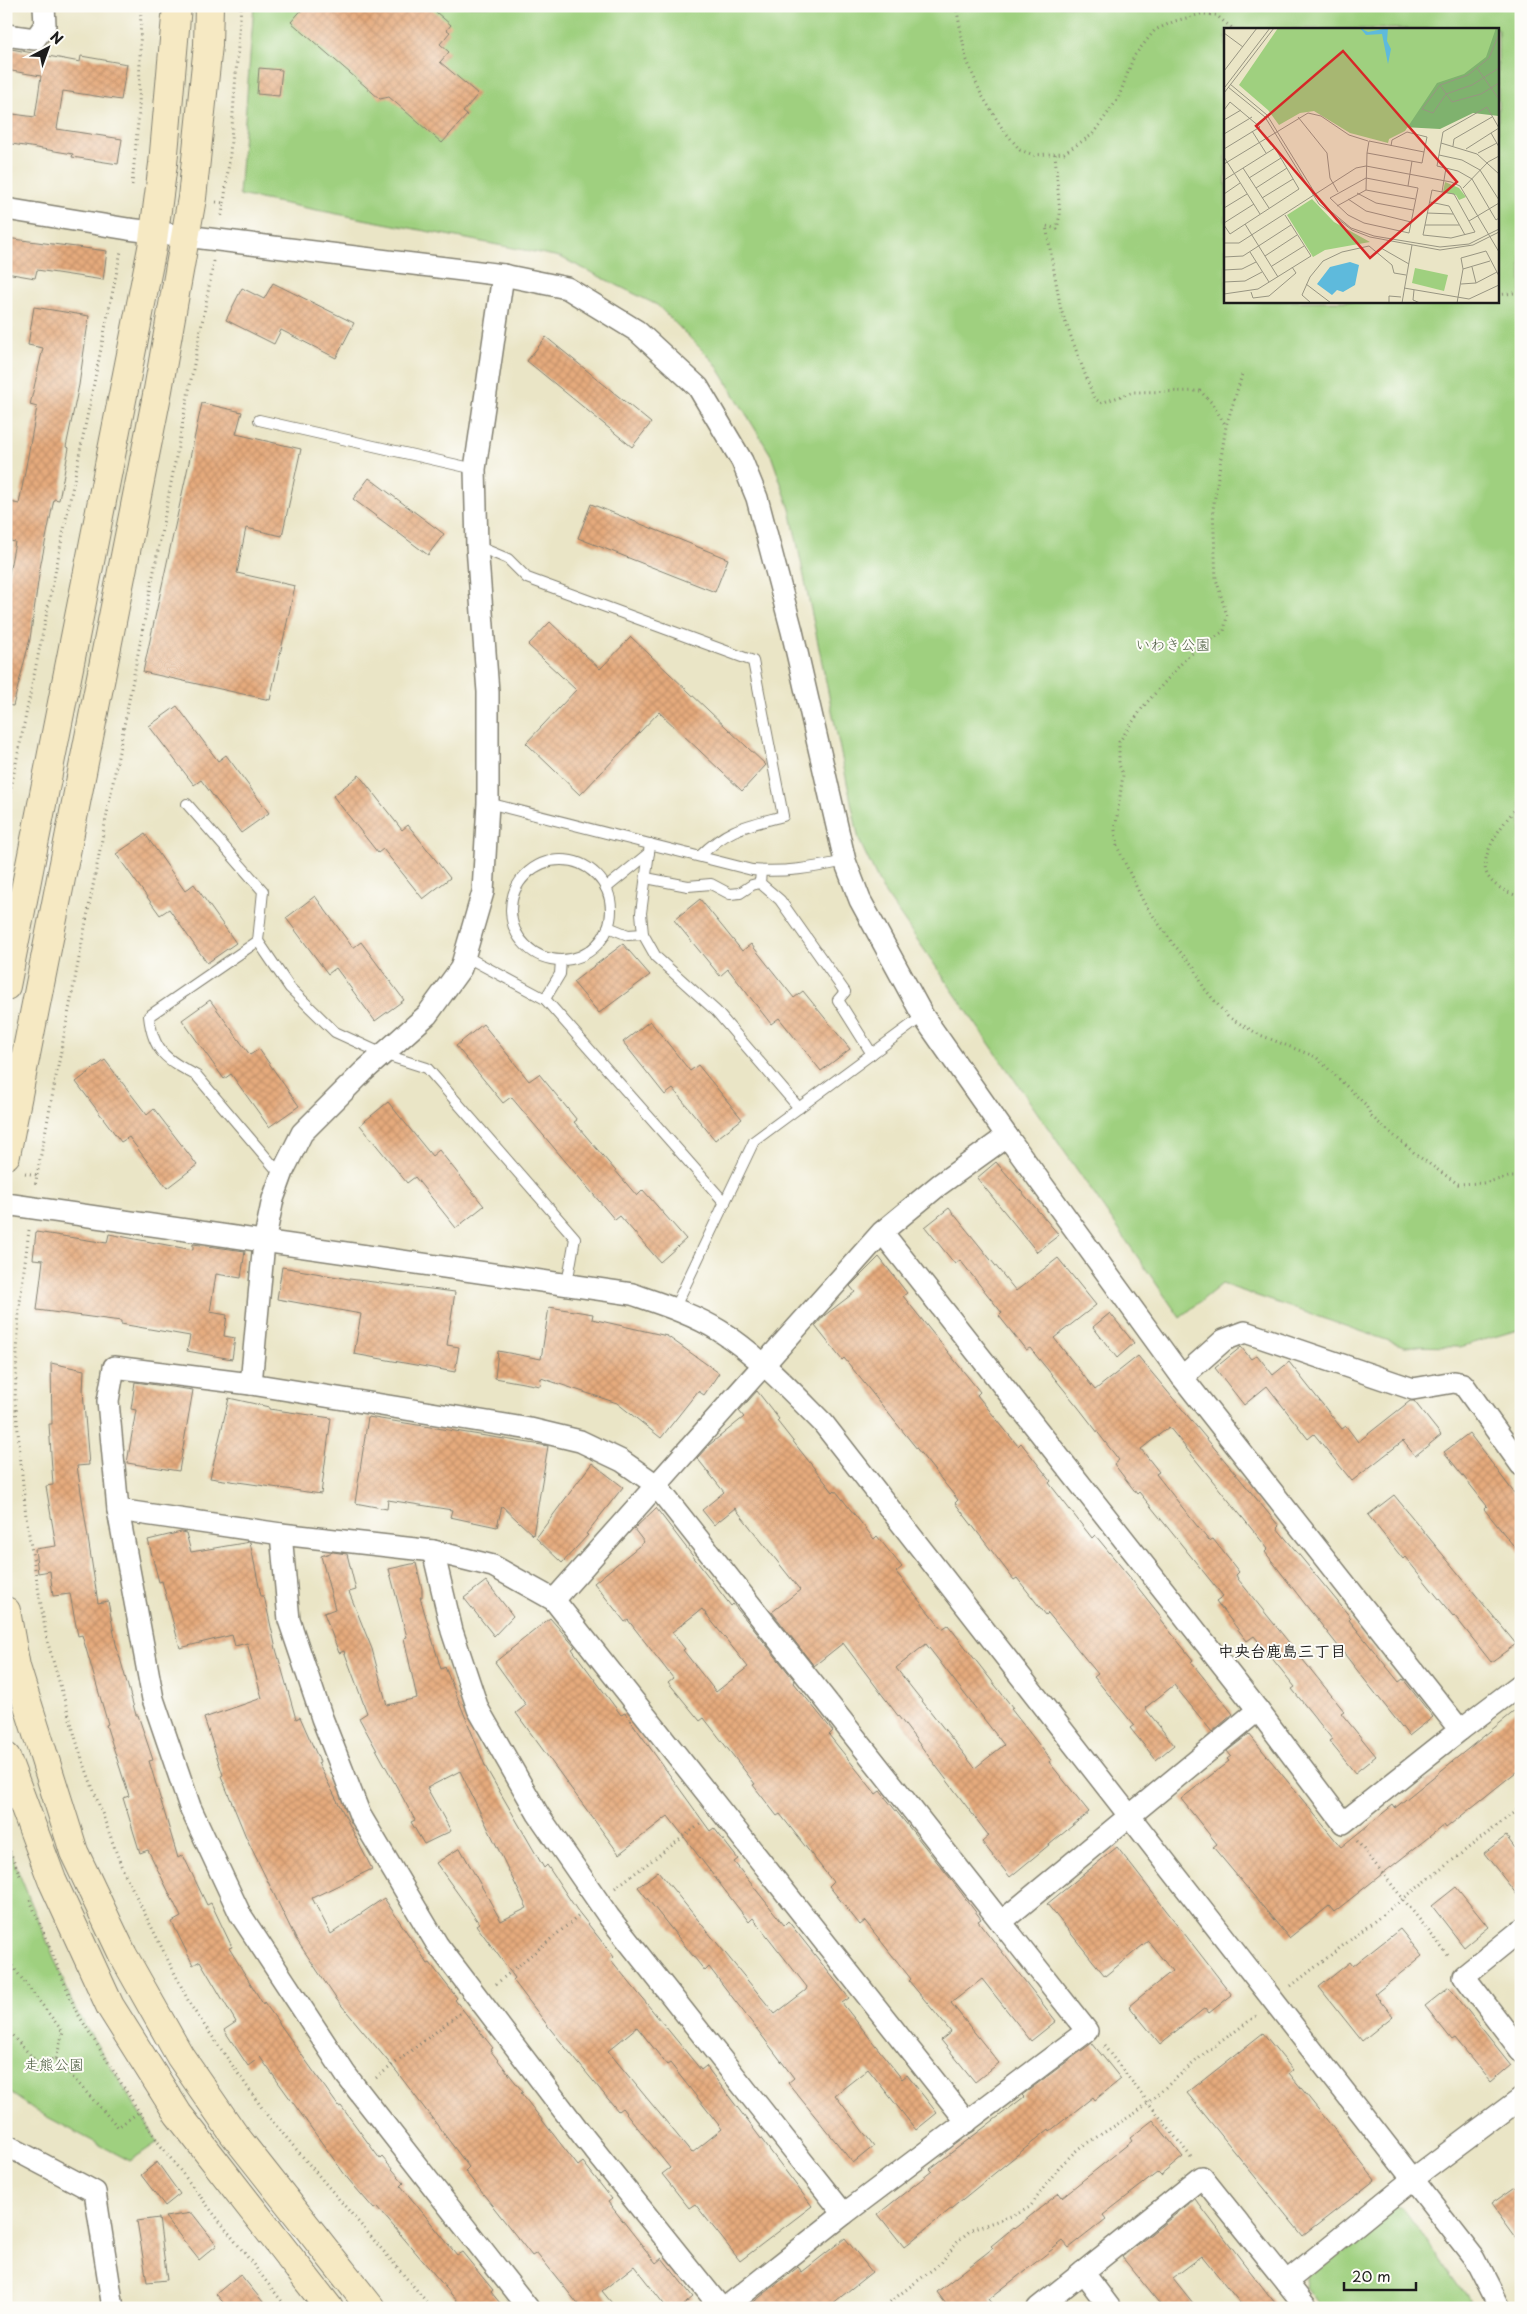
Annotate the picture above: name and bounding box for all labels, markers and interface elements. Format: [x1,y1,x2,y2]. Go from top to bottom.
north arrow [22,22,72,72]
text: N [46,26,68,49]
inset map [1224,28,1500,302]
park label: いわき公園 [1135,632,1211,655]
district label: 中央台鹿島三丁目 [1218,1638,1346,1662]
park label: 走熊公園 [24,2052,84,2075]
scale bar [1344,2259,1417,2291]
text: 20 m [1352,2264,1391,2287]

